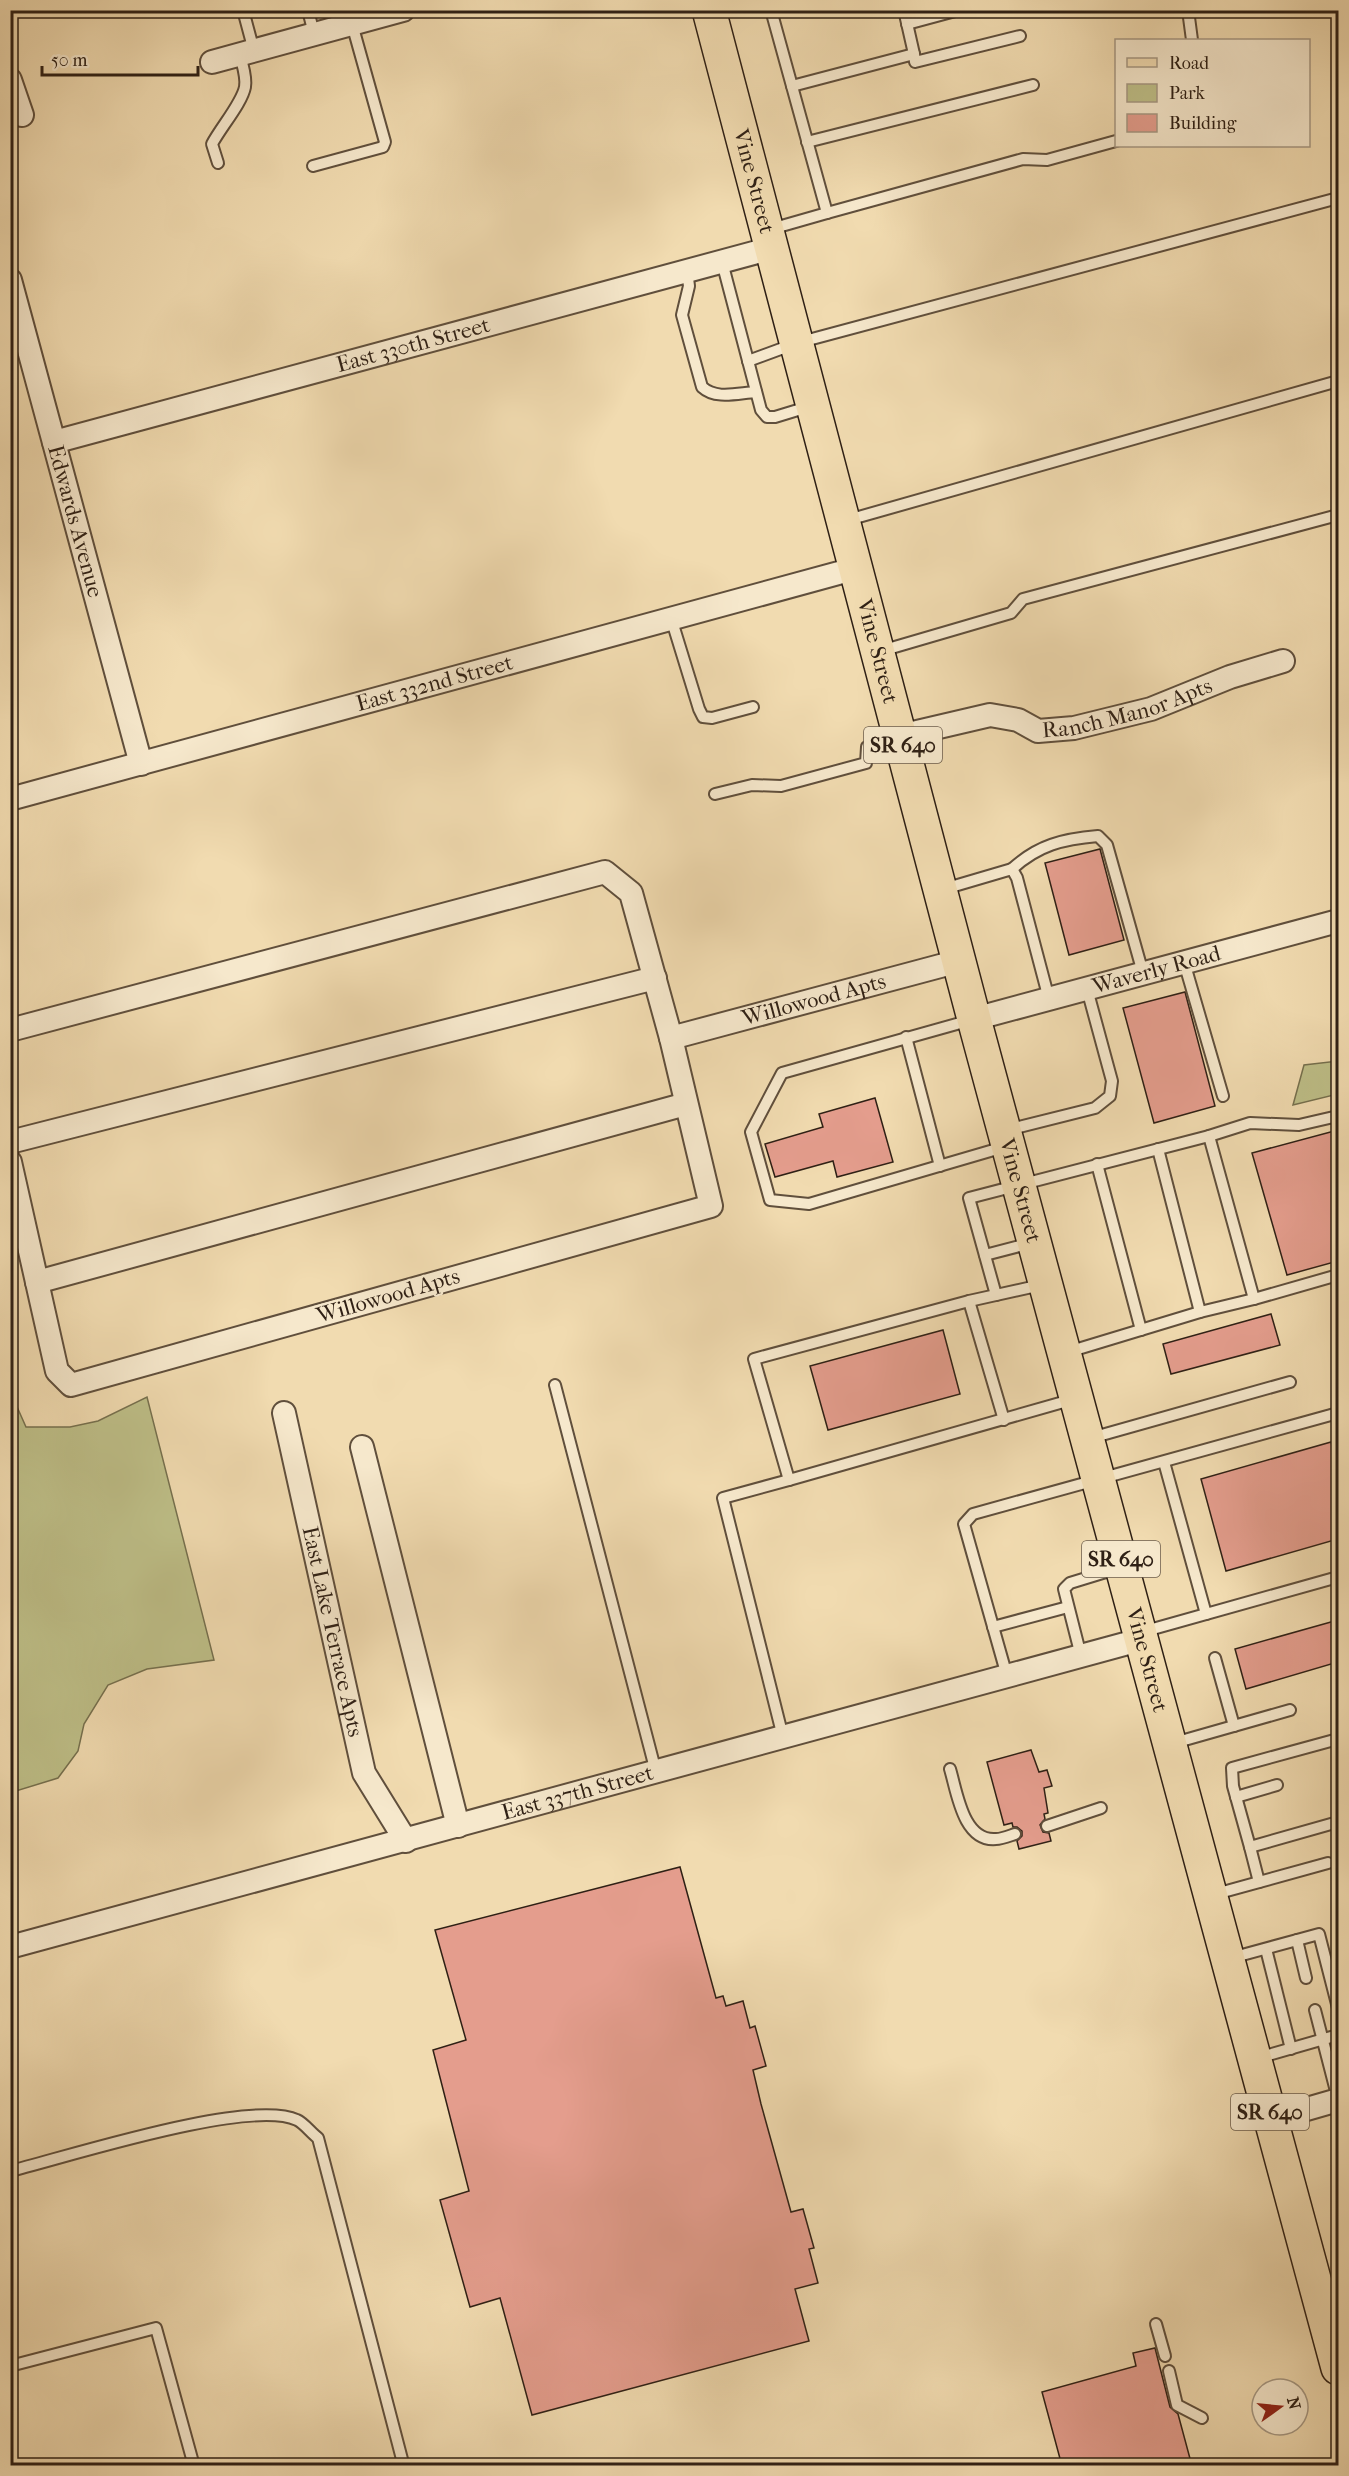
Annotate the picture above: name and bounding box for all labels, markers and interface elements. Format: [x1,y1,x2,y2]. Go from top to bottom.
scale bar [42,39,198,77]
legend [1115,39,1310,147]
text: 50 m [51,50,88,71]
text: Road [1169,53,1209,74]
text: Park [1169,83,1206,104]
text: Building [1169,113,1237,134]
street label: Vine Street [728,125,780,236]
street label: East 330th Street [334,312,493,378]
street label: Edwards Avenue [42,442,108,600]
street label: Vine Street [851,595,904,707]
street label: East 332nd Street [353,649,516,717]
street label: Ranch Manor Apts [1041,673,1216,744]
road number: SR 640 [864,727,942,763]
street label: Waverly Road [1089,940,1224,1000]
street label: Willowood Apts [738,968,889,1032]
street label: Vine Street [994,1135,1047,1246]
street label: Willowood Apts [312,1263,463,1329]
street label: East Lake Terrace Apts [297,1524,369,1739]
road number: SR 640 [1082,1541,1160,1577]
street label: Vine Street [1120,1604,1173,1715]
street label: East 337th Street [499,1760,656,1826]
road number: SR 640 [1231,2094,1309,2130]
north arrow [1250,2377,1310,2437]
text: N [1283,2395,1305,2412]

